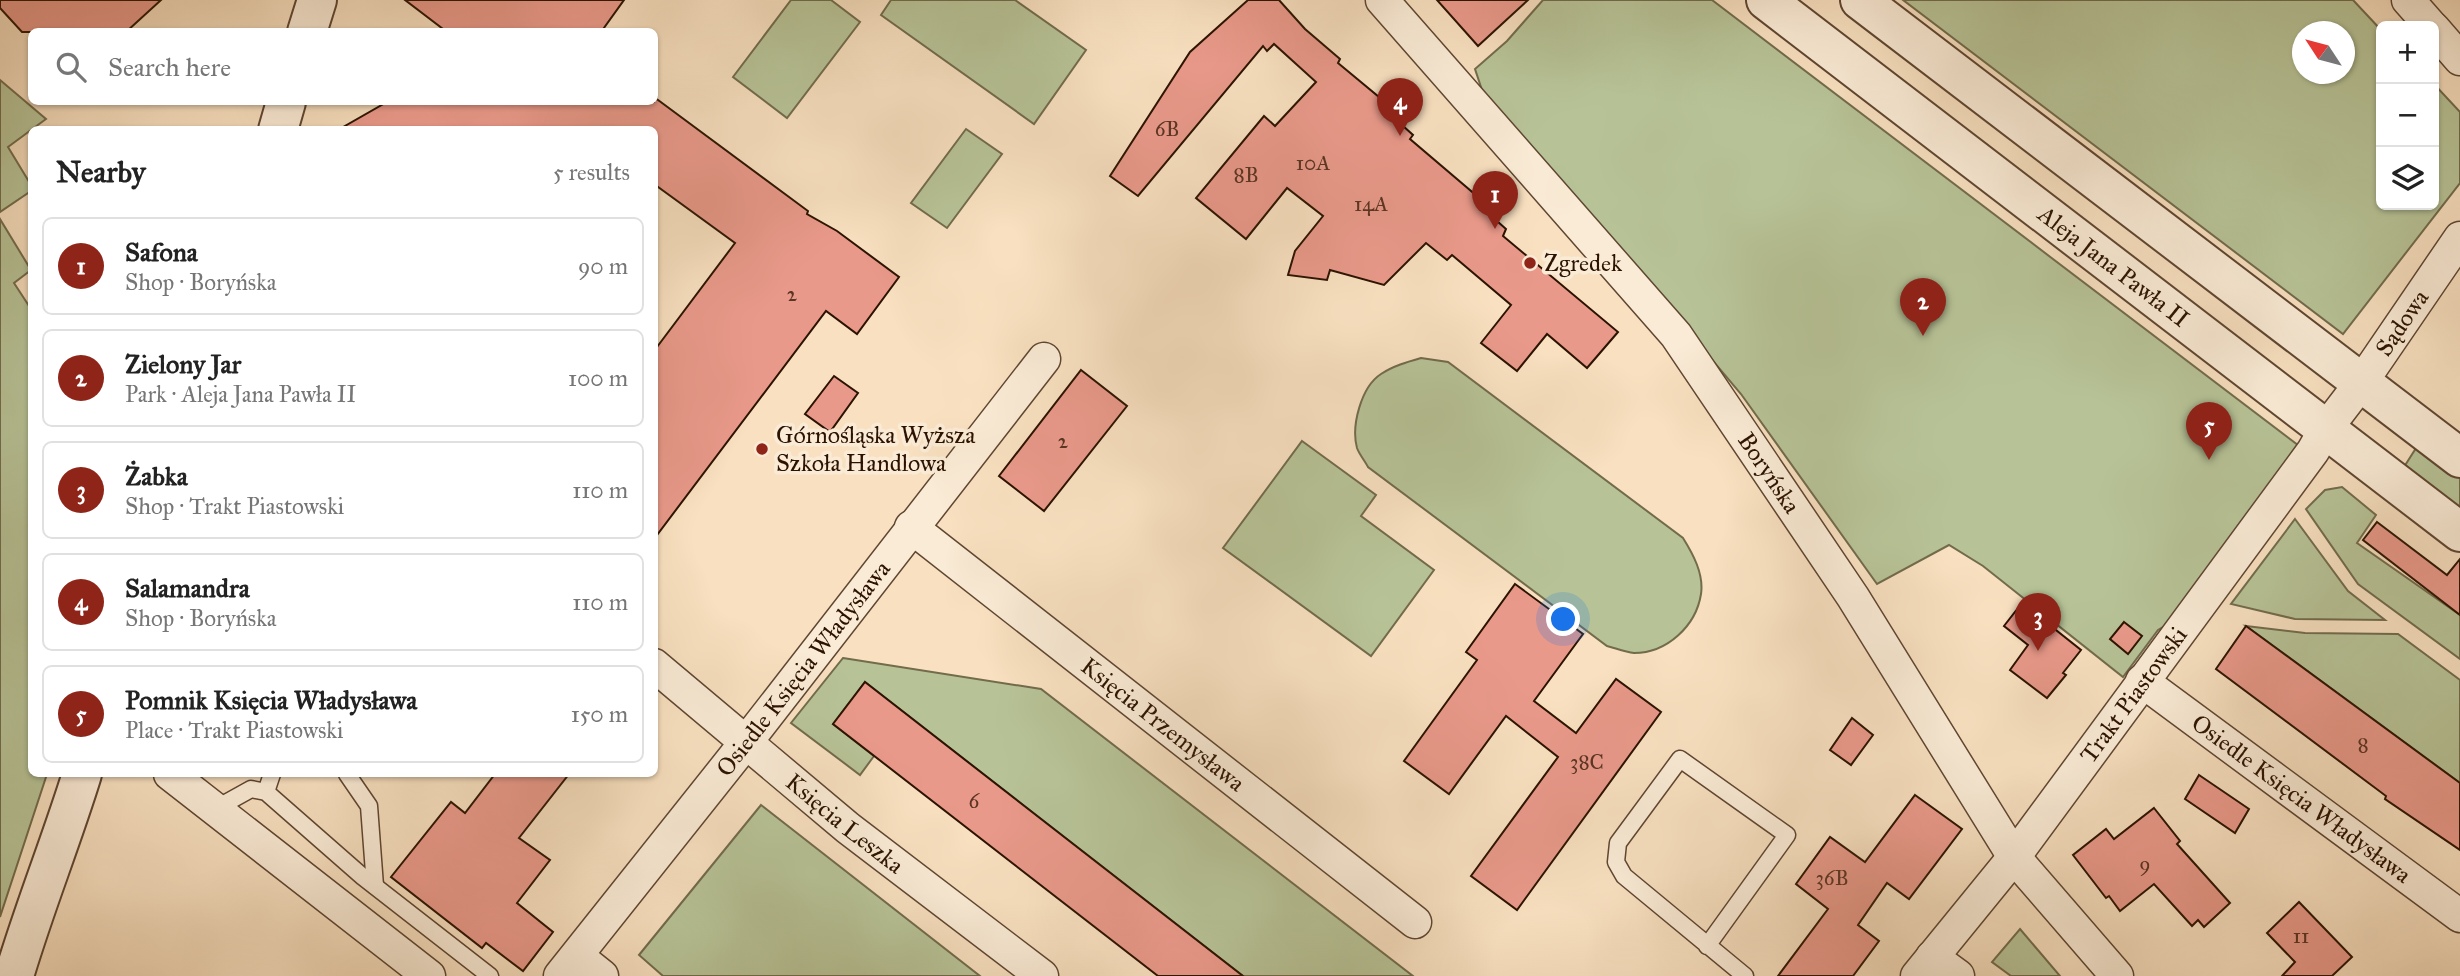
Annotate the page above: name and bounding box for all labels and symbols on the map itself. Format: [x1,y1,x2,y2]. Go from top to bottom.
north arrow [2292,21,2355,84]
pin: 4 [1377,78,1423,136]
house number: 6B [1155,116,1179,142]
house number: 10A [1296,150,1330,176]
house number: 8B [1233,162,1259,188]
pin: 1 [1472,171,1518,229]
house number: 14A [1354,191,1388,217]
street label: Aleja Jana Pawła II [2031,198,2195,334]
place label: Zgredek [1544,248,1623,278]
marker: Zgredek [1522,255,1538,271]
pin: 2 [1900,278,1946,336]
house number: 2 [787,281,798,307]
street label: Sądowa [2369,283,2436,362]
pin: 5 [2186,402,2232,460]
place label: Górnośląska Wyższa Szkoła Handlowa [776,420,976,478]
street label: Boryńska [1731,427,1808,520]
house number: 2 [1058,428,1069,454]
marker: Górnośląska Wyższa Szkoła Handlowa [754,441,770,457]
street label: Osiedle Księcia Władysława [710,554,897,783]
pin: 3 [2015,593,2061,651]
your location [1546,602,1580,636]
street label: Trakt Piastowski [2073,620,2194,769]
street label: Księcia Przemysława [1075,651,1252,798]
street label: Osiedle Księcia Władysława [2185,708,2418,890]
house number: 8 [2357,732,2369,758]
house number: 38C [1570,749,1604,775]
street label: Księcia Leszka [779,767,910,881]
house number: 6 [969,788,981,814]
house number: 9 [2139,851,2151,877]
house number: 36B [1815,865,1849,891]
house number: 11 [2293,923,2309,949]

